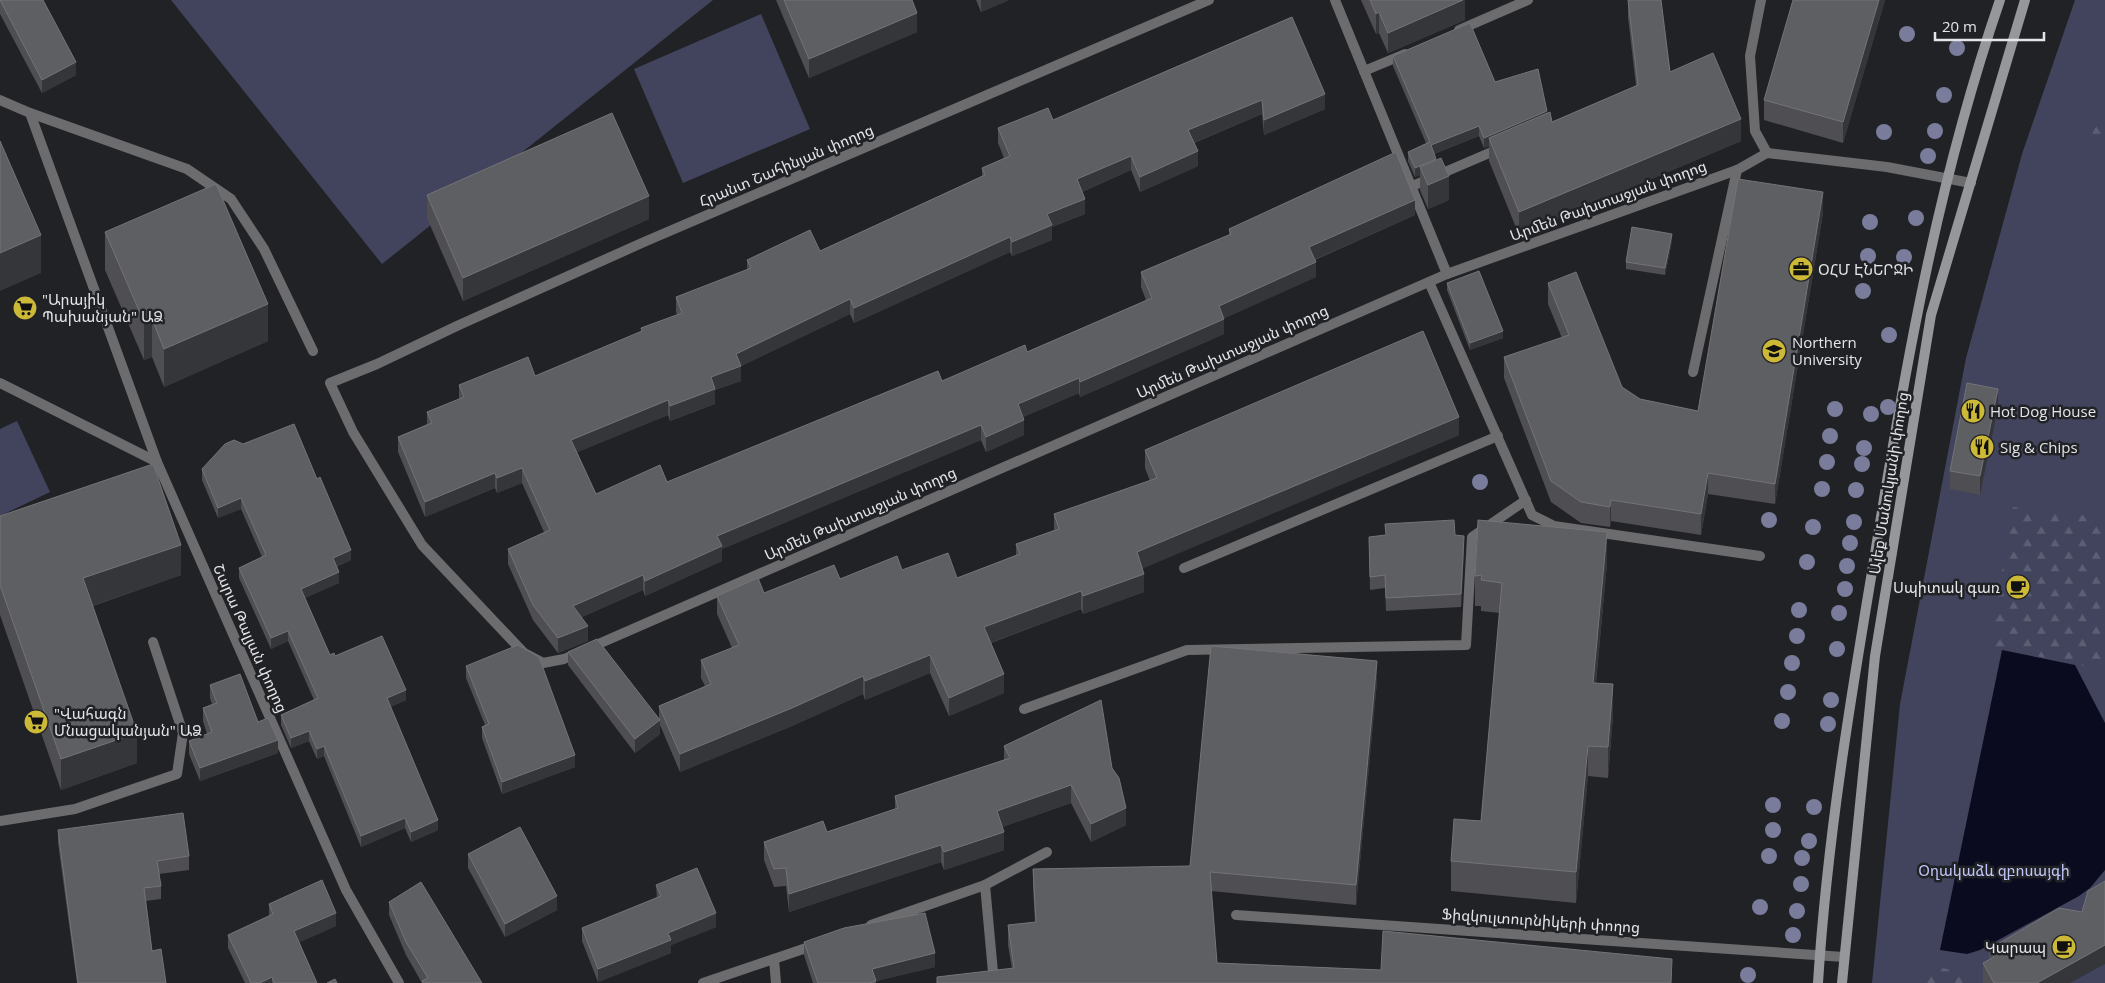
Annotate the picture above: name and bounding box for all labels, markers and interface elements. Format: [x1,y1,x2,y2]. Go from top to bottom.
scale bar [1935,10,2044,42]
text: 20 m [1942,16,1977,36]
street label: Հրանտ Շահինյան փողոց [696,119,876,211]
street label: Արմեն Թախտաջյան փողոց [1507,155,1709,245]
office icon: ՕՀՄ ԷՆԵՐՋԻ [1788,256,1814,282]
place label: ՕՀՄ ԷՆԵՐՋԻ [1818,259,1914,279]
place label: "Արայիկ Պախանյան" ԱՁ [42,289,163,326]
supermarket icon: "Արայիկ Պախանյան" ԱՁ [12,295,38,321]
street label: Արմեն Թախտաջյան փողոց [1133,300,1331,402]
place label: Northern University [1792,332,1862,369]
school or university icon: Northern University [1761,338,1787,364]
street label: Ալեք Մանուկյանի փողոց [1864,390,1912,576]
restaurant icon: Hot Dog House [1960,398,1986,424]
place label: Hot Dog House [1990,401,2096,421]
restaurant icon: Sig & Chips [1969,434,1995,460]
place label: Sig & Chips [2000,437,2078,457]
street label: Արմեն Թախտաջյան փողոց [761,462,959,564]
street label: Շարա Թալյան փողոց [209,560,293,716]
cafe icon: Սպիտակ գառ [2005,574,2031,600]
place label: Սպիտակ գառ [1893,577,2000,597]
place label: "Վահագն Մնացականյան" ԱՁ [54,703,202,740]
supermarket icon: "Վահագն Մնացականյան" ԱՁ [23,709,49,735]
park label: Օղակաձև զբոսայգի [1918,860,2070,880]
street label: Ֆիզկուլտուրնիկերի փողոց [1441,903,1641,937]
cafe icon: Կարապ [2051,934,2077,960]
place label: Կարապ [1985,937,2046,957]

